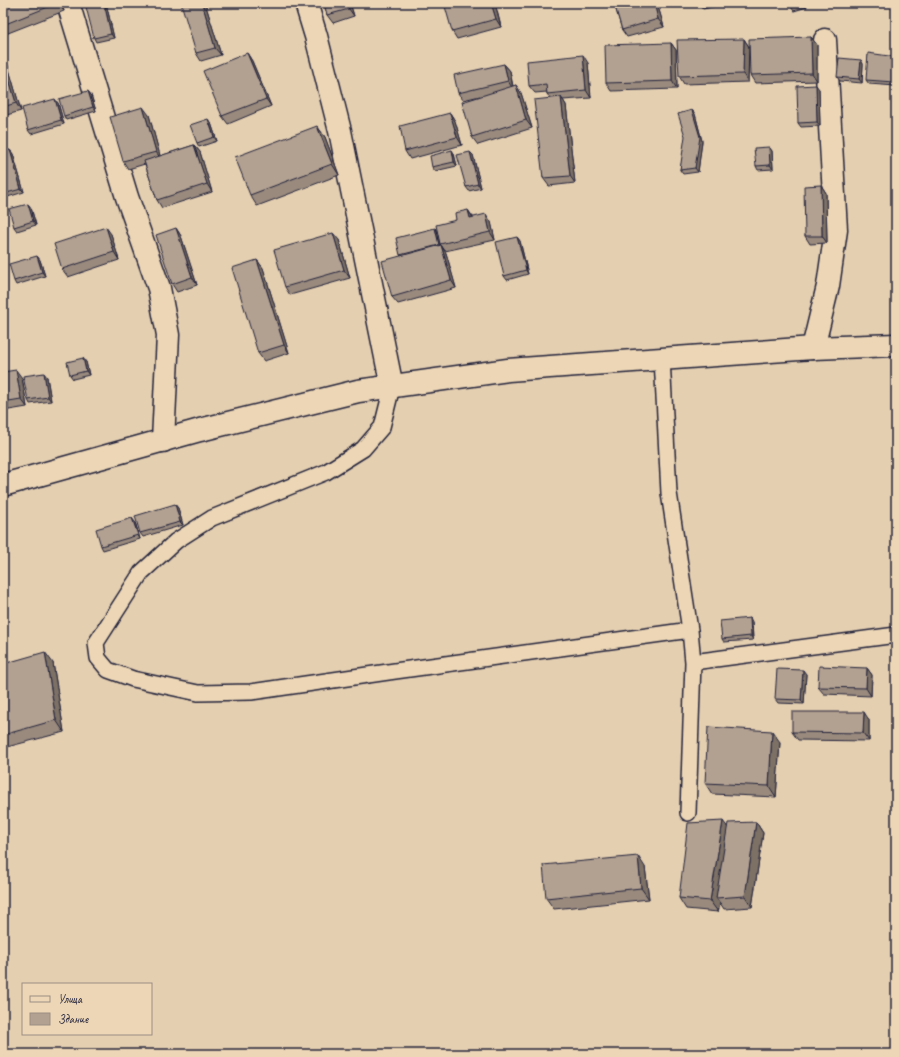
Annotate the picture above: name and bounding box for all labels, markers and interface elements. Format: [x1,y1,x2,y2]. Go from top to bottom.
legend [22,983,152,1035]
text: Улица [58,991,83,1007]
text: Здание [58,1011,89,1027]

